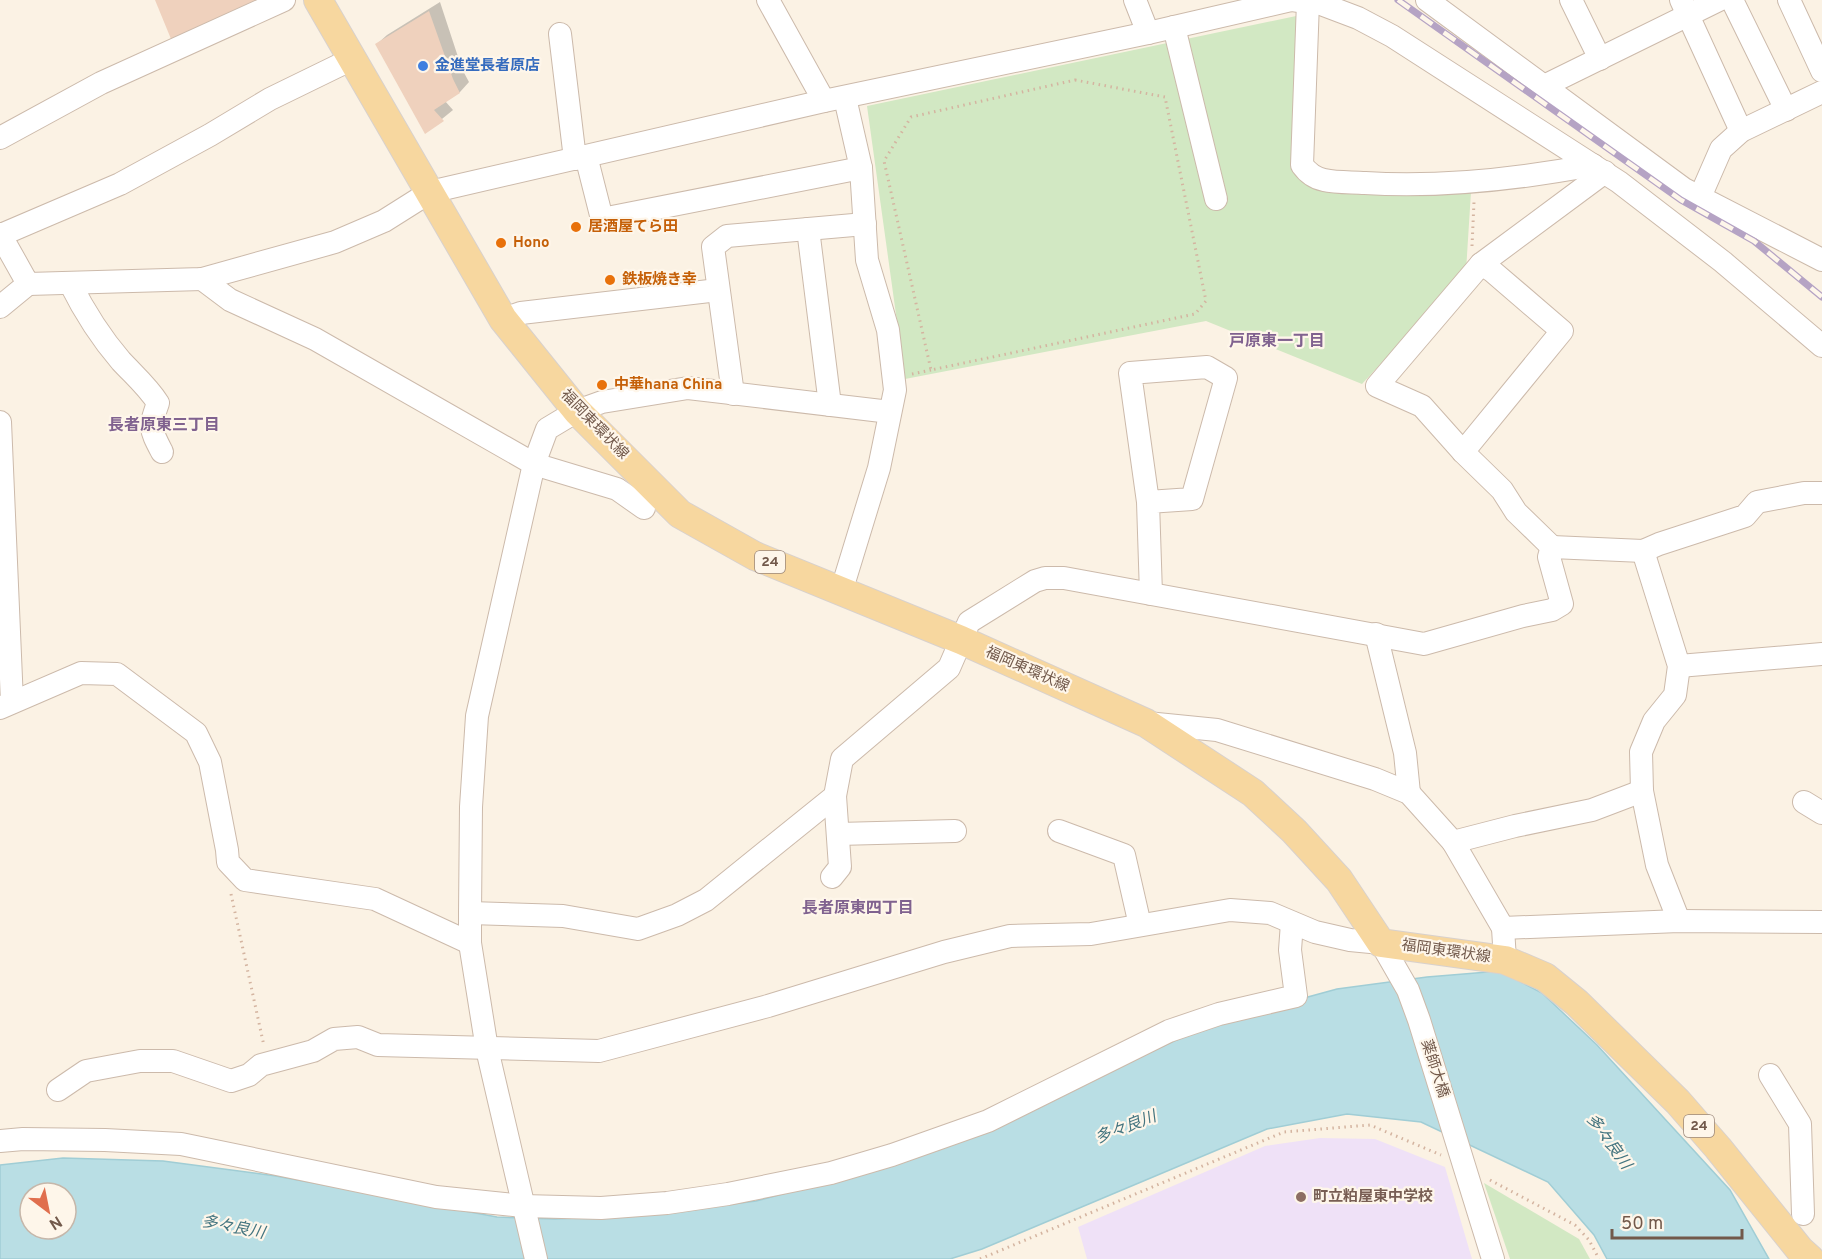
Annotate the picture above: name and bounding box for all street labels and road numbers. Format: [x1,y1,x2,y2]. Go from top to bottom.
street label: 福岡東環状線 [556,385,633,464]
road number: 24 [755,551,785,573]
street label: 福岡東環状線 [982,642,1072,697]
street label: 福岡東環状線 [1400,935,1492,968]
street label: 薬師大橋 [1416,1038,1452,1100]
road number: 24 [1684,1115,1714,1137]

